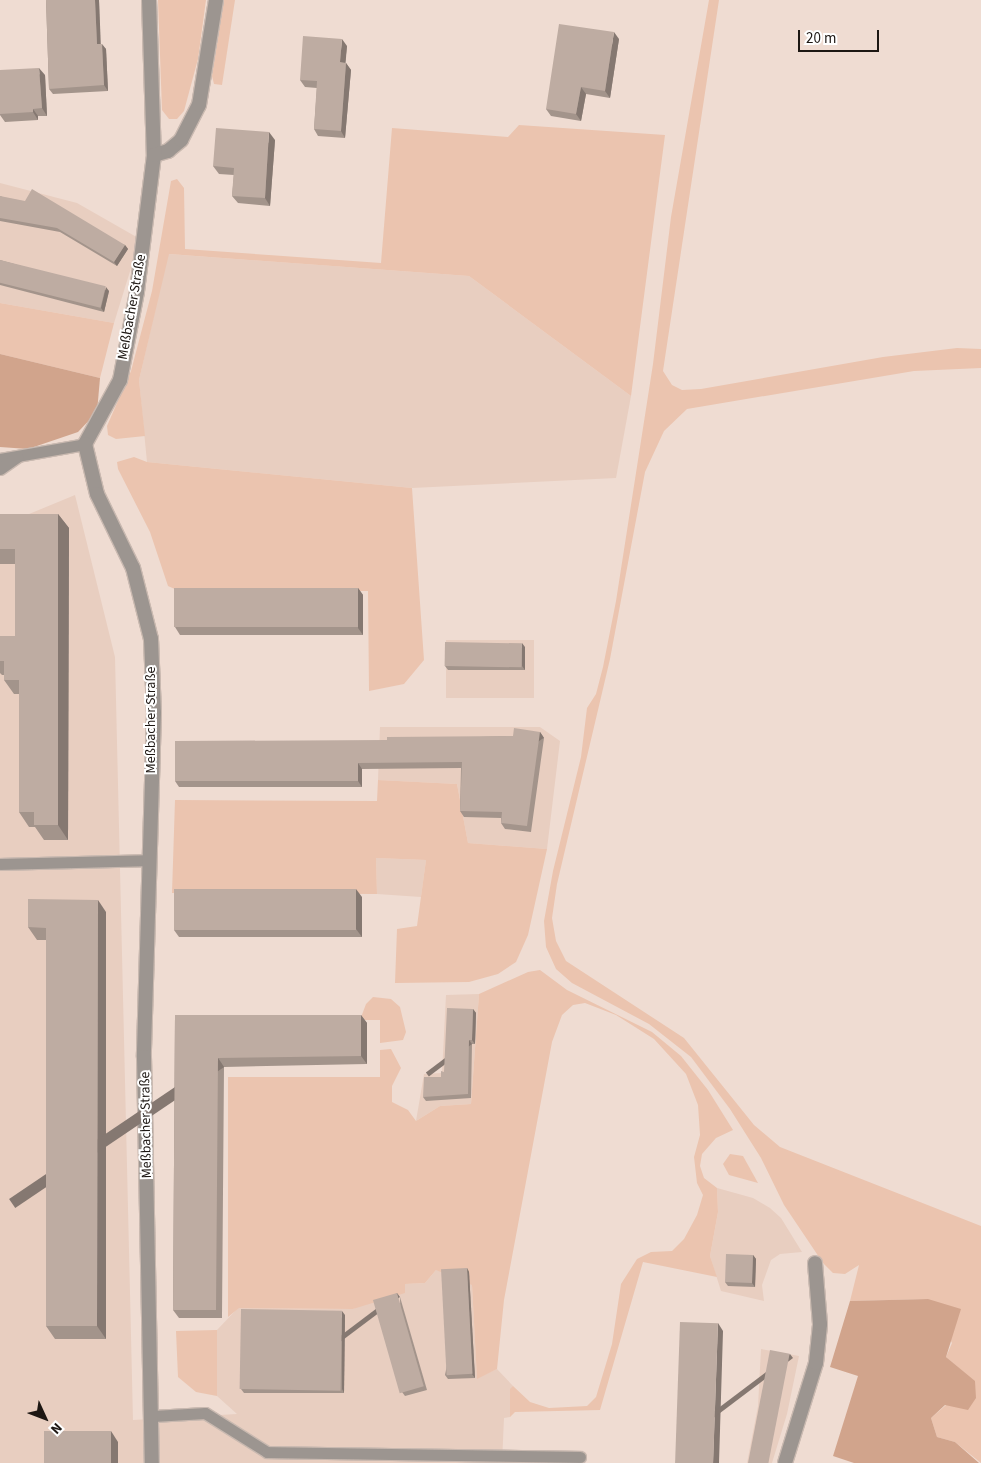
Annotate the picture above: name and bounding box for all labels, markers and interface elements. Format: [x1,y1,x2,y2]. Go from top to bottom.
scale bar [801,20,882,52]
text: 20 m [806,28,836,49]
street label: Meßbacher Straße [114,253,150,361]
street label: Meßbacher Straße [143,667,159,773]
street label: Meßbacher Straße [137,1071,155,1179]
north arrow [20,1393,70,1443]
text: N [45,1418,66,1438]

